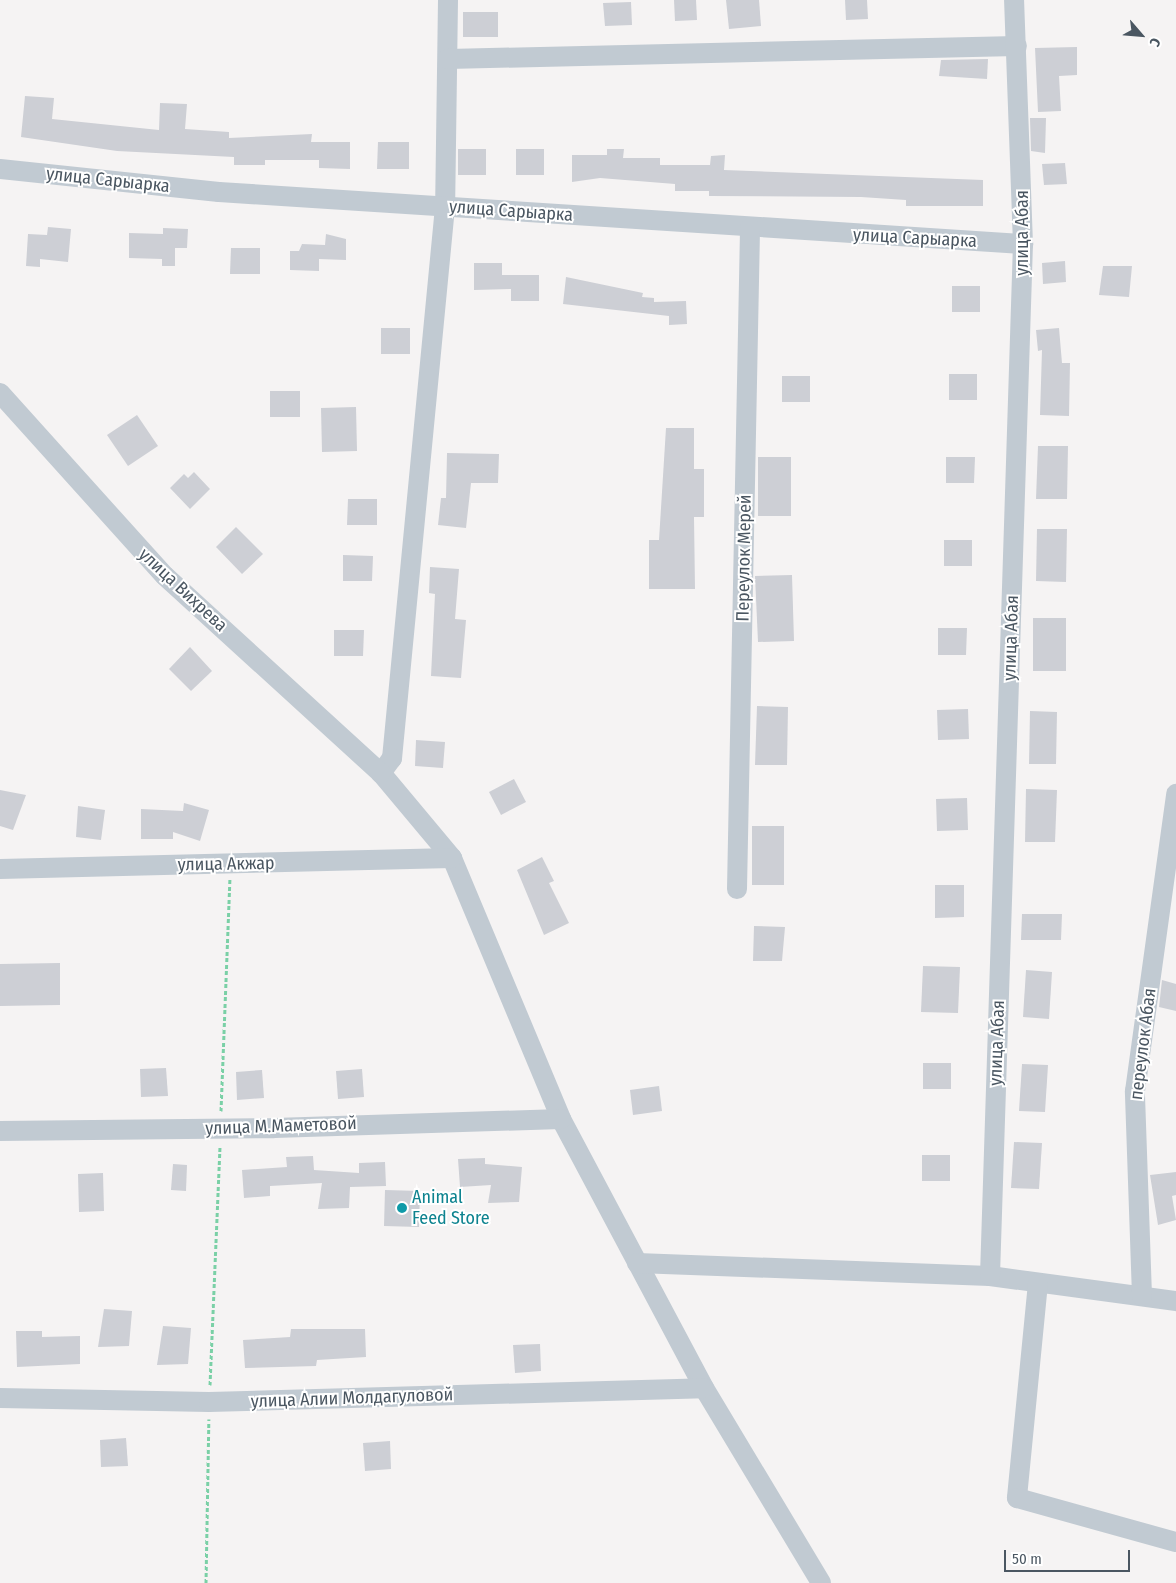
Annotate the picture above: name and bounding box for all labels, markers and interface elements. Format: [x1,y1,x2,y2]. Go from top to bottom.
north arrow [1116,10,1166,60]
text: С [1146,35,1164,49]
street label: улица Сарыарка [45,163,171,197]
street label: улица Абая [1011,190,1033,276]
street label: улица Сарыарка [448,196,574,226]
street label: улица Сарыарка [853,224,977,252]
street label: Переулок Мерей [732,494,756,622]
street label: улица Вихрева [134,544,232,636]
street label: улица Абая [999,595,1023,681]
street label: улица Акжар [177,852,275,876]
street label: переулок Абая [1125,987,1161,1101]
street label: улица Абая [985,1000,1009,1086]
street label: улица М.Маметовой [205,1113,357,1139]
place label: Animal Feed Store [412,1187,490,1230]
marker: Animal Feed Store [396,1202,408,1214]
street label: улица Алии Молдагуловой [250,1384,454,1412]
scale bar [1006,1540,1132,1572]
text: 50 m [1012,1550,1042,1568]

